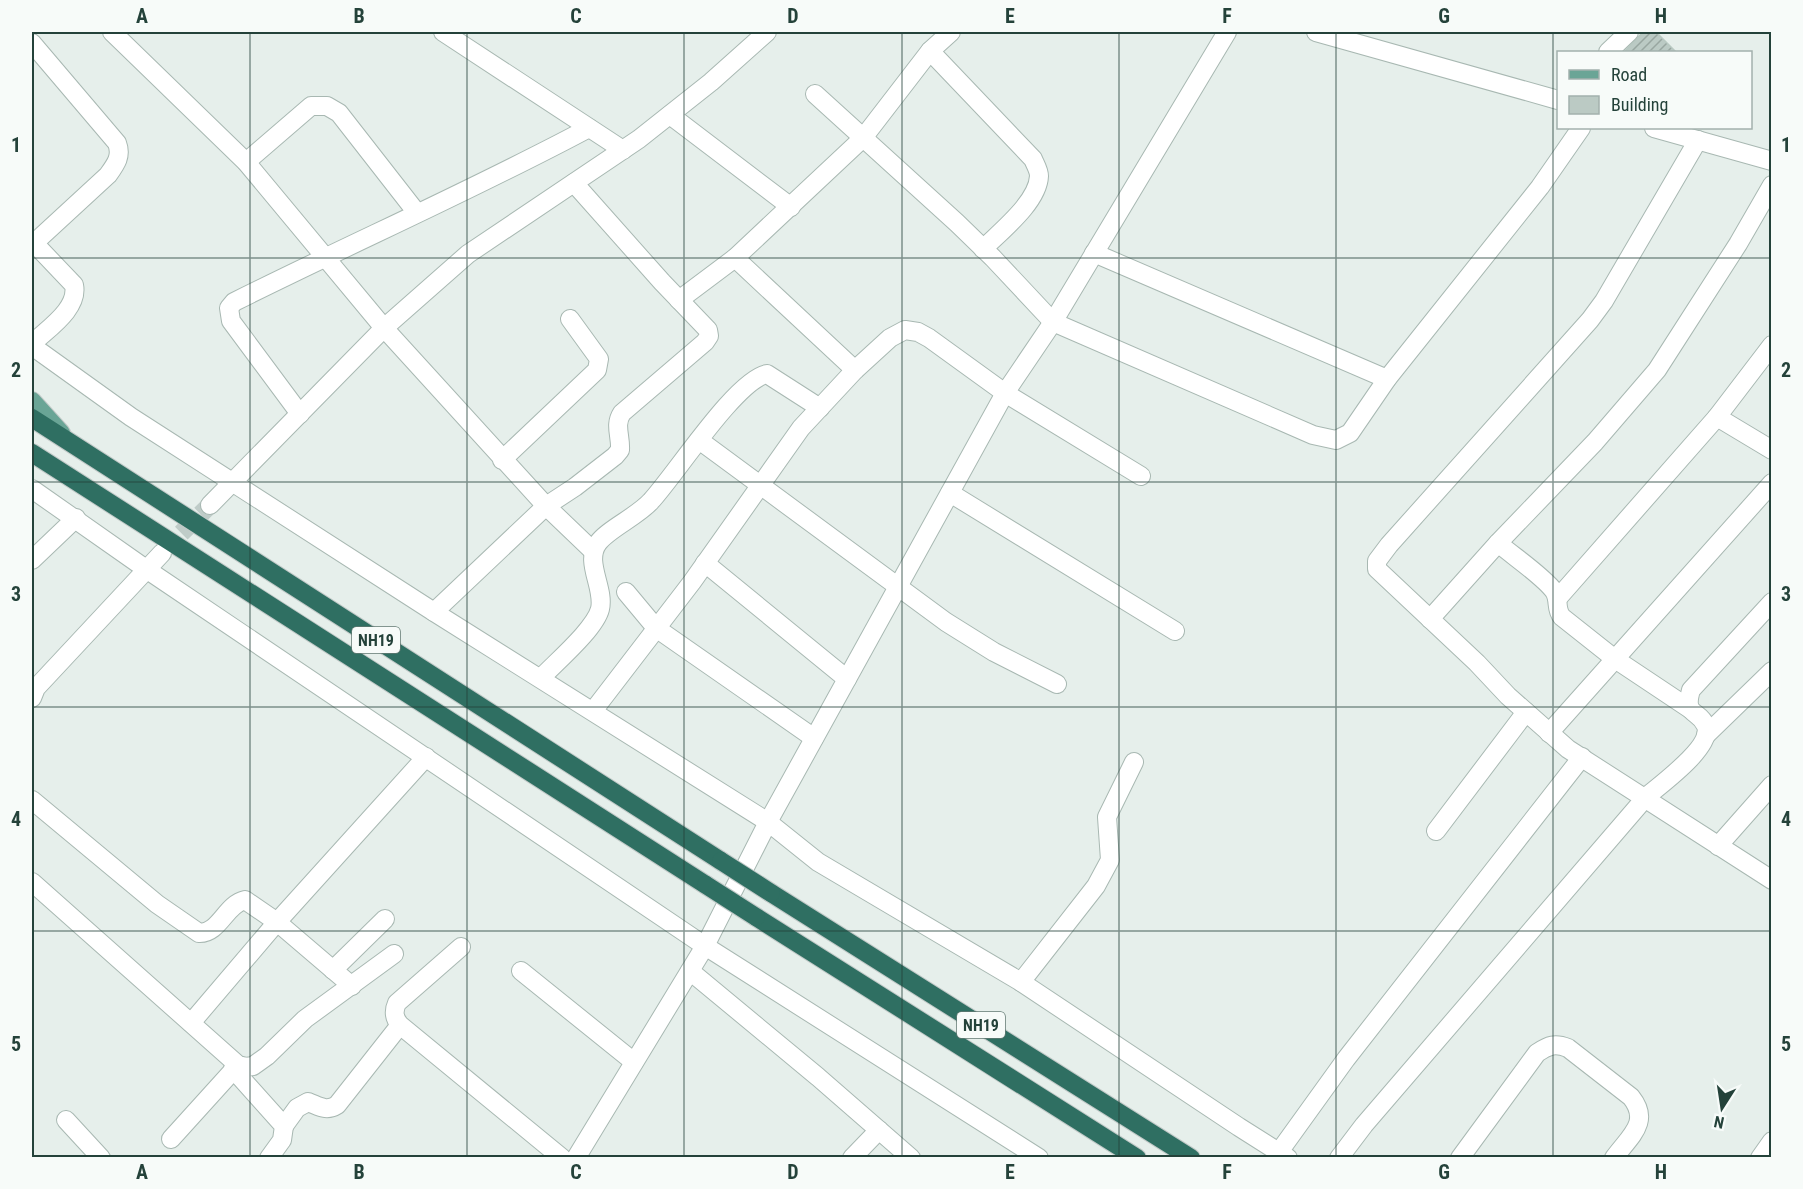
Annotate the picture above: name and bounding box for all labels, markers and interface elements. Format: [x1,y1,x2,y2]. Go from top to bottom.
text: A [136,4,148,28]
text: B [353,4,365,28]
text: C [570,4,582,28]
text: D [787,4,799,28]
text: E [1005,4,1015,28]
text: F [1222,4,1232,28]
text: G [1438,4,1450,28]
text: H [1655,4,1667,28]
legend [1557,51,1752,129]
text: Road [1611,64,1647,85]
text: Building [1611,94,1668,115]
text: 1 [11,133,21,157]
text: 1 [1781,133,1791,157]
text: 2 [11,358,21,382]
text: 2 [1781,358,1791,382]
text: 3 [11,582,21,606]
text: 3 [1781,582,1791,606]
road number: NH19 [352,627,400,653]
text: 4 [11,807,21,831]
text: 4 [1781,807,1791,831]
road number: NH19 [957,1012,1005,1038]
text: 5 [11,1032,21,1056]
text: 5 [1781,1032,1791,1056]
north arrow [1692,1078,1752,1138]
text: N [1712,1112,1726,1132]
text: A [136,1160,148,1184]
text: B [353,1160,365,1184]
text: C [570,1160,582,1184]
text: D [787,1160,799,1184]
text: E [1005,1160,1015,1184]
text: F [1222,1160,1232,1184]
text: G [1438,1160,1450,1184]
text: H [1655,1160,1667,1184]

